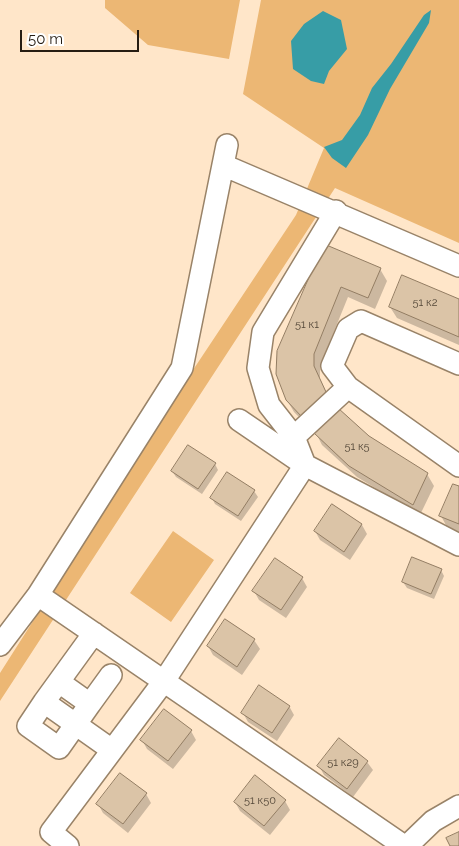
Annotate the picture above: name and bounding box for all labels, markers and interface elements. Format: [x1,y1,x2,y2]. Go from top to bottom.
scale bar [22,20,141,52]
text: 50 m [28,30,63,48]
house number: 51 к2 [413,296,437,310]
house number: 51 к1 [295,318,319,332]
house number: 51 к5 [344,440,370,454]
house number: 51 к29 [327,756,359,770]
house number: 51 к50 [244,794,276,808]

